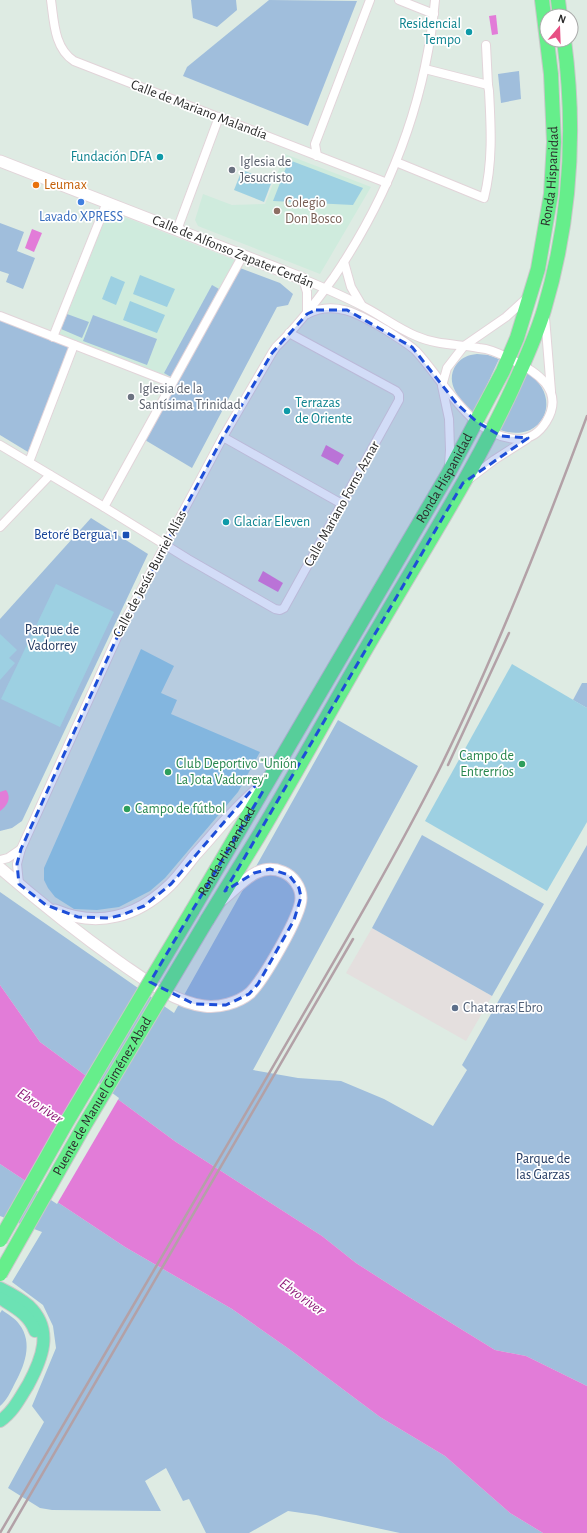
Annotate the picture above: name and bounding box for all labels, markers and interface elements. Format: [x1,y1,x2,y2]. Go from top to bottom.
north arrow [539,8,579,48]
text: N [557,13,568,25]
place label: Residencial Tempo [399,17,461,47]
marker: Residencial Tempo [464,27,474,37]
street label: Calle de Mariano Malandía [129,78,270,143]
street label: Ronda Hispanidad [539,126,561,227]
place label: Fundación DFA [71,150,152,164]
marker: Fundación DFA [155,152,165,162]
place label: Iglesia de Jesucristo [240,155,292,185]
marker: Iglesia de Jesucristo [227,165,237,175]
place label: Leumax [44,178,87,192]
marker: Leumax [31,180,41,190]
place label: Colegio Don Bosco [285,196,342,226]
marker: Lavado XPRESS [76,197,86,207]
marker: Colegio Don Bosco [272,206,282,216]
place label: Lavado XPRESS [39,210,123,224]
street label: Calle de Alfonso Zapater Cerdán [150,213,316,291]
place label: Iglesia de la Santísima Trinidad [139,382,241,412]
marker: Iglesia de la Santísima Trinidad [126,392,136,402]
place label: Terrazas de Oriente [295,396,352,426]
marker: Terrazas de Oriente [282,406,292,416]
street label: Ronda Hispanidad [414,431,475,526]
street label: Calle Mariano Forns Aznar [302,439,382,569]
street label: Calle de Jesús Burriel Alías [111,508,189,640]
place label: Glaciar Eleven [234,515,310,529]
marker: Glaciar Eleven [221,517,231,527]
place label: Betoré Bergua 1 [34,528,118,542]
marker: Betoré Bergua 1 [121,530,131,540]
park label: Parque de Vadorrey [25,623,79,653]
place label: Campo de Entrerríos [459,749,514,779]
place label: Club Deportivo "Unión La Jota Vadorrey" [176,757,297,787]
marker: Campo de Entrerríos [517,759,527,769]
marker: Club Deportivo "Unión La Jota Vadorrey" [163,767,173,777]
place label: Campo de fútbol [135,802,226,816]
marker: Campo de fútbol [122,804,132,814]
street label: Ronda Hispanidad [195,805,258,898]
place label: Chatarras Ebro [463,1001,543,1015]
marker: Chatarras Ebro [450,1003,460,1013]
street label: Puente de Manuel Giménez Abad [50,1015,154,1178]
water label: Ebro river [15,1085,66,1127]
park label: Parque de las Garzas [516,1152,570,1182]
water label: Ebro river [277,1276,328,1319]

